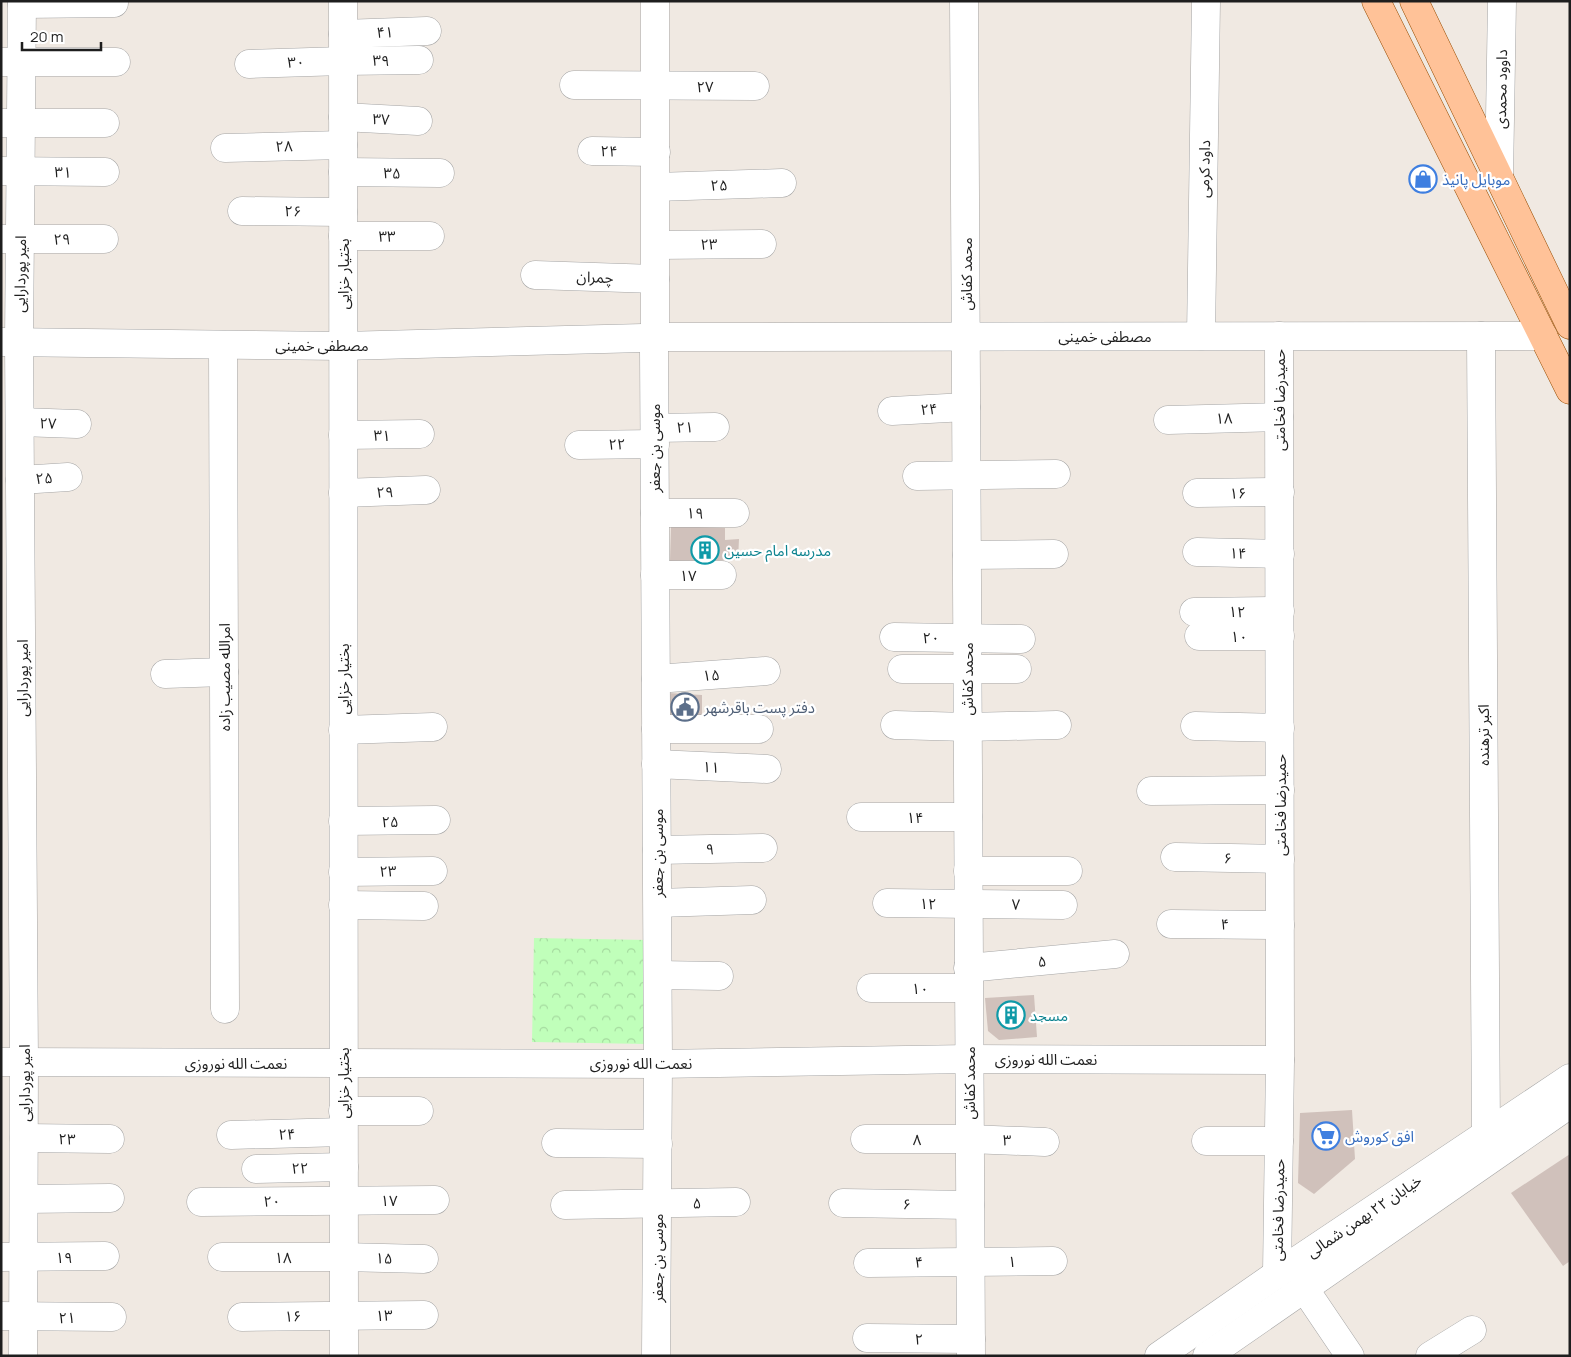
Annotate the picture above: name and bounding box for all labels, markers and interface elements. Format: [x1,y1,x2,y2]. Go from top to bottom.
scale bar [22,20,101,52]
street label: ۴۱ [376,21,394,43]
text: 20 m [30,26,63,47]
street label: داوود محمدی [1490,49,1512,129]
street label: ۳۹ [372,50,390,71]
street label: ۳۰ [287,51,305,73]
street label: ۲۷ [696,76,714,97]
street label: ۳۷ [372,108,391,130]
street label: ۲۸ [275,135,293,157]
street label: ۲۴ [600,140,618,162]
street label: داود کرمی [1193,140,1215,198]
street label: ۳۱ [54,161,72,183]
street label: ۳۵ [383,162,401,184]
shop icon: موبایل پانیذ [1408,164,1438,194]
place label: موبایل پانیذ [1442,169,1510,190]
street label: ۲۵ [710,174,728,196]
street label: ۲۶ [284,200,302,222]
street label: ۳۳ [378,226,396,247]
street label: ۲۹ [53,228,71,250]
street label: ۲۳ [700,233,718,255]
street label: امیر پوردارایی [9,235,31,313]
street label: محمد کفاش [956,237,977,311]
street label: بختیار خزایی [333,238,354,310]
street label: چمران [576,266,614,288]
street label: مصطفی خمینی [1058,326,1152,347]
street label: مصطفی خمینی [275,335,369,356]
street label: حمیدرضا فخامتی [1269,349,1290,451]
street label: ۲۴ [920,398,938,420]
street label: موسی بن جعفر [644,404,665,493]
street label: ۱۸ [1215,407,1233,429]
street label: ۲۷ [39,412,57,434]
street label: ۲۱ [676,416,694,438]
street label: ۳۱ [373,425,391,446]
street label: ۲۲ [608,433,626,455]
street label: ۲۵ [35,467,53,489]
street label: ۲۹ [376,481,394,503]
street label: ۱۶ [1229,482,1247,504]
street label: ۱۹ [686,502,704,524]
building icon: مدرسه امام حسین [690,535,720,565]
place label: مدرسه امام حسین [724,540,831,562]
street label: ۱۴ [1229,542,1247,564]
street label: ۱۷ [679,565,697,586]
street label: ۱۲ [1228,601,1246,622]
street label: امرالله مصیب زاده [214,623,235,731]
street label: ۱۰ [1230,626,1248,647]
street label: ۲۰ [922,627,940,648]
street label: امیر پوردارایی [12,639,33,717]
street label: محمد کفاش [957,642,978,716]
street label: بختیار خزایی [333,643,354,715]
street label: ۱۵ [702,664,720,686]
public building icon: دفتر پست باقرشهر [670,692,700,722]
place label: دفتر پست باقرشهر [703,697,815,718]
street label: اکبر ترهنده [1473,704,1494,766]
street label: حمیدرضا فخامتی [1270,754,1291,856]
street label: ۱۱ [702,756,720,778]
street label: ۱۴ [906,807,924,828]
street label: موسی بن جعفر [647,809,668,898]
street label: ۲۵ [381,811,399,832]
street label: ۹ [706,838,714,860]
street label: ۶ [1224,847,1232,869]
street label: ۲۳ [379,860,397,882]
street label: ۱۲ [919,893,937,914]
street label: ۷ [1012,893,1021,915]
street label: ۴ [1221,913,1229,935]
street label: ۵ [1037,950,1047,972]
street label: ۱۰ [911,978,929,999]
building icon: مسجد [996,1000,1026,1030]
place label: مسجد [1030,1005,1068,1026]
street label: امیر پوردارایی [14,1044,35,1122]
street label: محمد کفاش [959,1046,980,1120]
street label: بختیار خزایی [333,1047,354,1119]
street label: نعمت الله نوروزی [995,1049,1097,1070]
street label: نعمت الله نوروزی [185,1053,287,1074]
street label: نعمت الله نوروزی [590,1053,692,1074]
supermarket icon: افق کوروش [1311,1121,1341,1151]
street label: ۲۴ [278,1123,296,1145]
place label: افق کوروش [1345,1126,1414,1147]
street label: ۲۳ [58,1128,76,1150]
street label: ۸ [913,1129,922,1150]
street label: ۳ [1002,1129,1012,1151]
street label: ۲۲ [291,1157,309,1179]
street label: حمیدرضا فخامتی [1267,1159,1289,1261]
street label: خیابان ۲۲ بهمن شمالی [1302,1170,1426,1262]
street label: ۲۰ [263,1190,281,1212]
street label: ۱۷ [380,1190,398,1211]
street label: ۵ [693,1192,701,1214]
street label: ۶ [903,1193,911,1215]
street label: موسی بن جعفر [647,1214,668,1303]
street label: ۱۹ [55,1247,73,1268]
street label: ۱۸ [274,1247,292,1268]
street label: ۱۵ [375,1247,393,1269]
street label: ۴ [915,1251,923,1273]
street label: ۱ [1008,1251,1016,1272]
street label: ۱۶ [284,1305,302,1327]
street label: ۱۳ [375,1305,393,1326]
street label: ۲۱ [58,1307,76,1328]
street label: ۲ [915,1328,923,1350]

